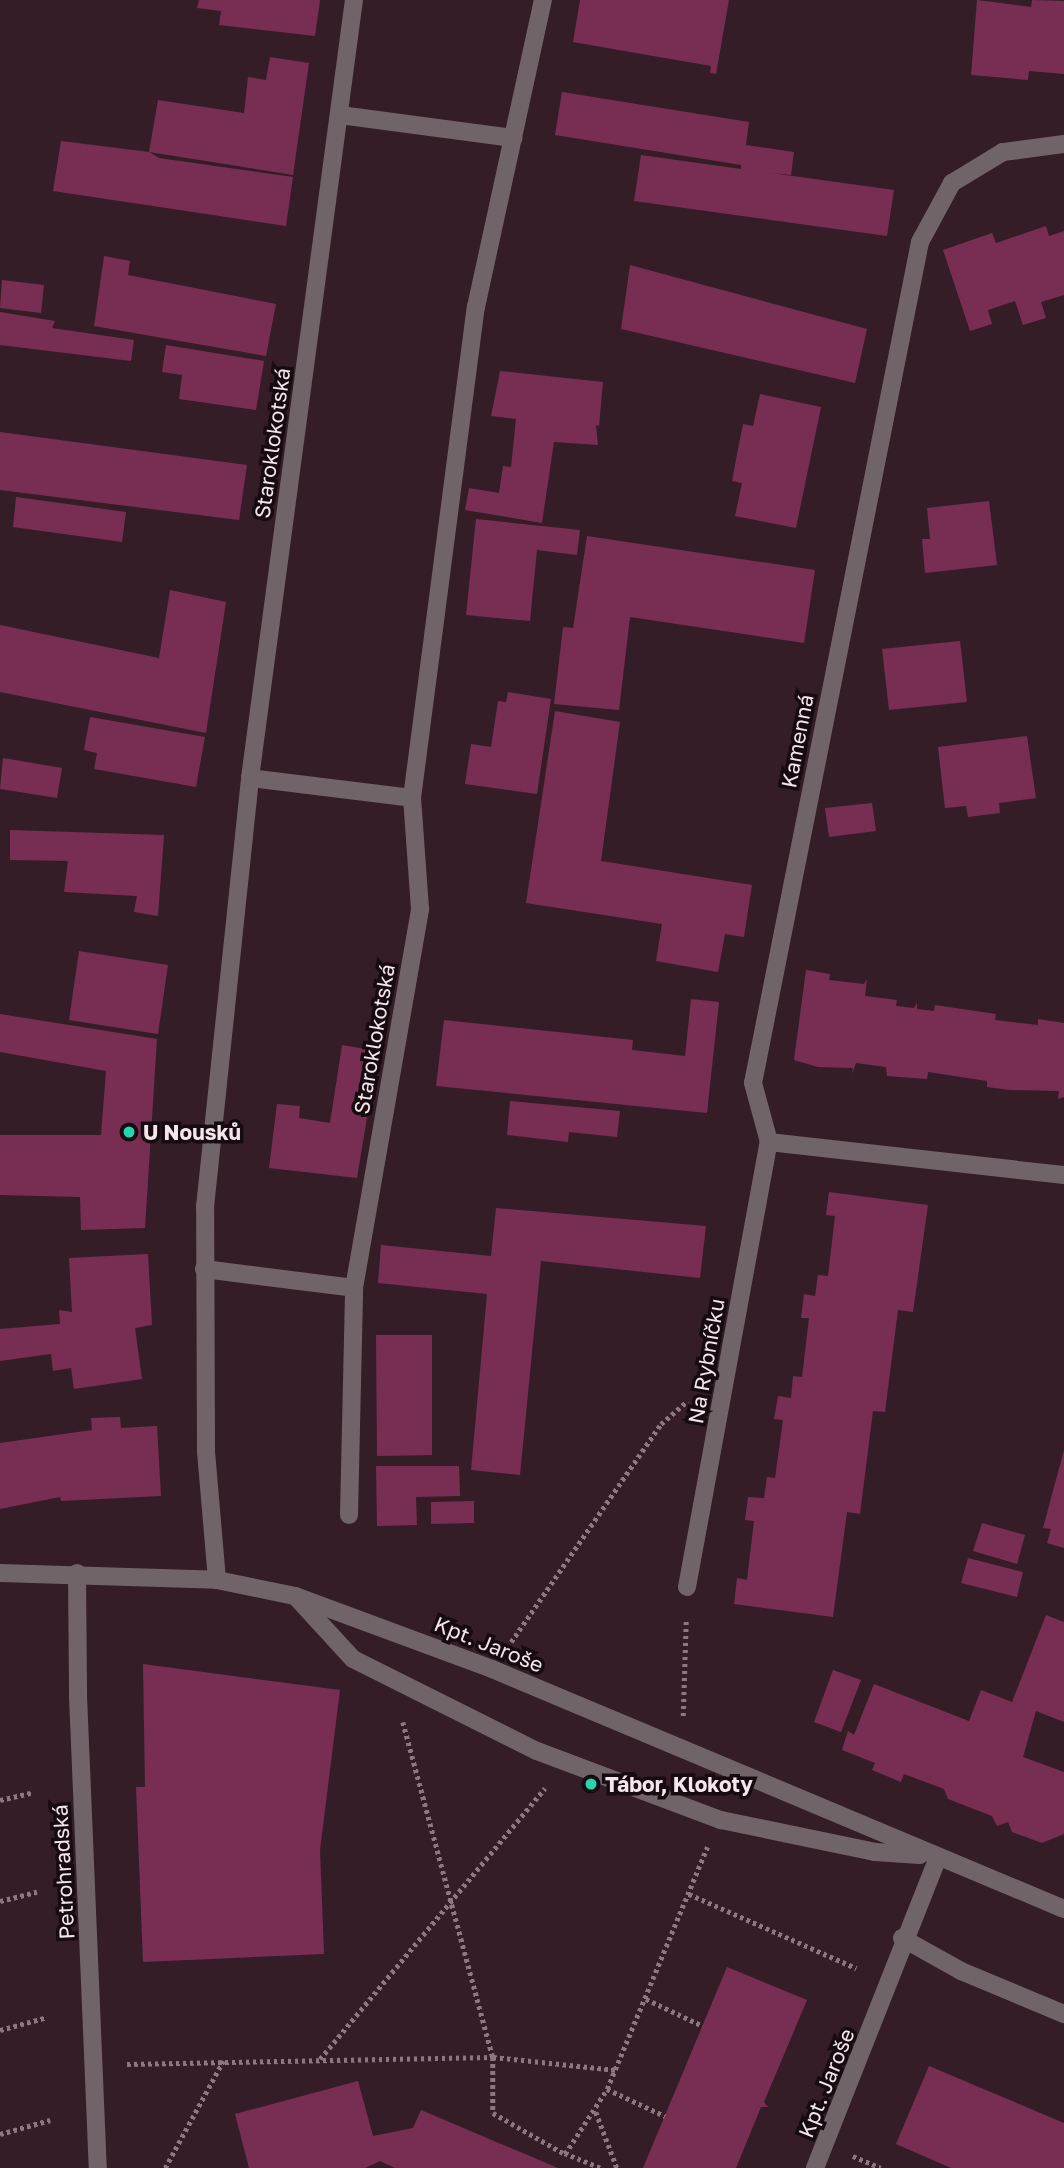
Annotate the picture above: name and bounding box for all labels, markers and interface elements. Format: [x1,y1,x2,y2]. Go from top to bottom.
street label: Staroklokotská [249,366,295,520]
street label: Kamenná [776,692,818,790]
street label: Staroklokotská [348,962,400,1116]
place label: U Nousků [143,1119,241,1145]
marker: U Nousků [121,1124,137,1140]
street label: Na Rybníčku [683,1296,729,1426]
street label: Kpt. Jaroše [431,1611,547,1677]
place label: Tábor, Klokoty [605,1771,753,1797]
marker: Tábor, Klokoty [583,1776,599,1792]
street label: Petrohradská [47,1804,79,1940]
street label: Kpt. Jaroše [793,2025,859,2141]

